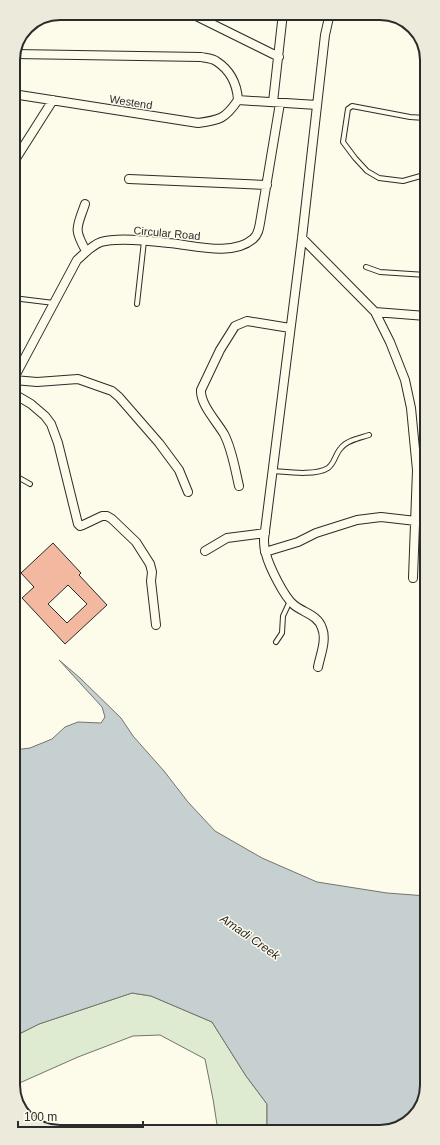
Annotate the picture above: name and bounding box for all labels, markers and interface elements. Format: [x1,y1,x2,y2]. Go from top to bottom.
street label: Westend [109,93,153,111]
street label: Circular Road [133,224,201,242]
water label: Amadi Creek [217,911,283,963]
scale bar [18,1103,143,1129]
text: 100 m [24,1110,57,1124]

